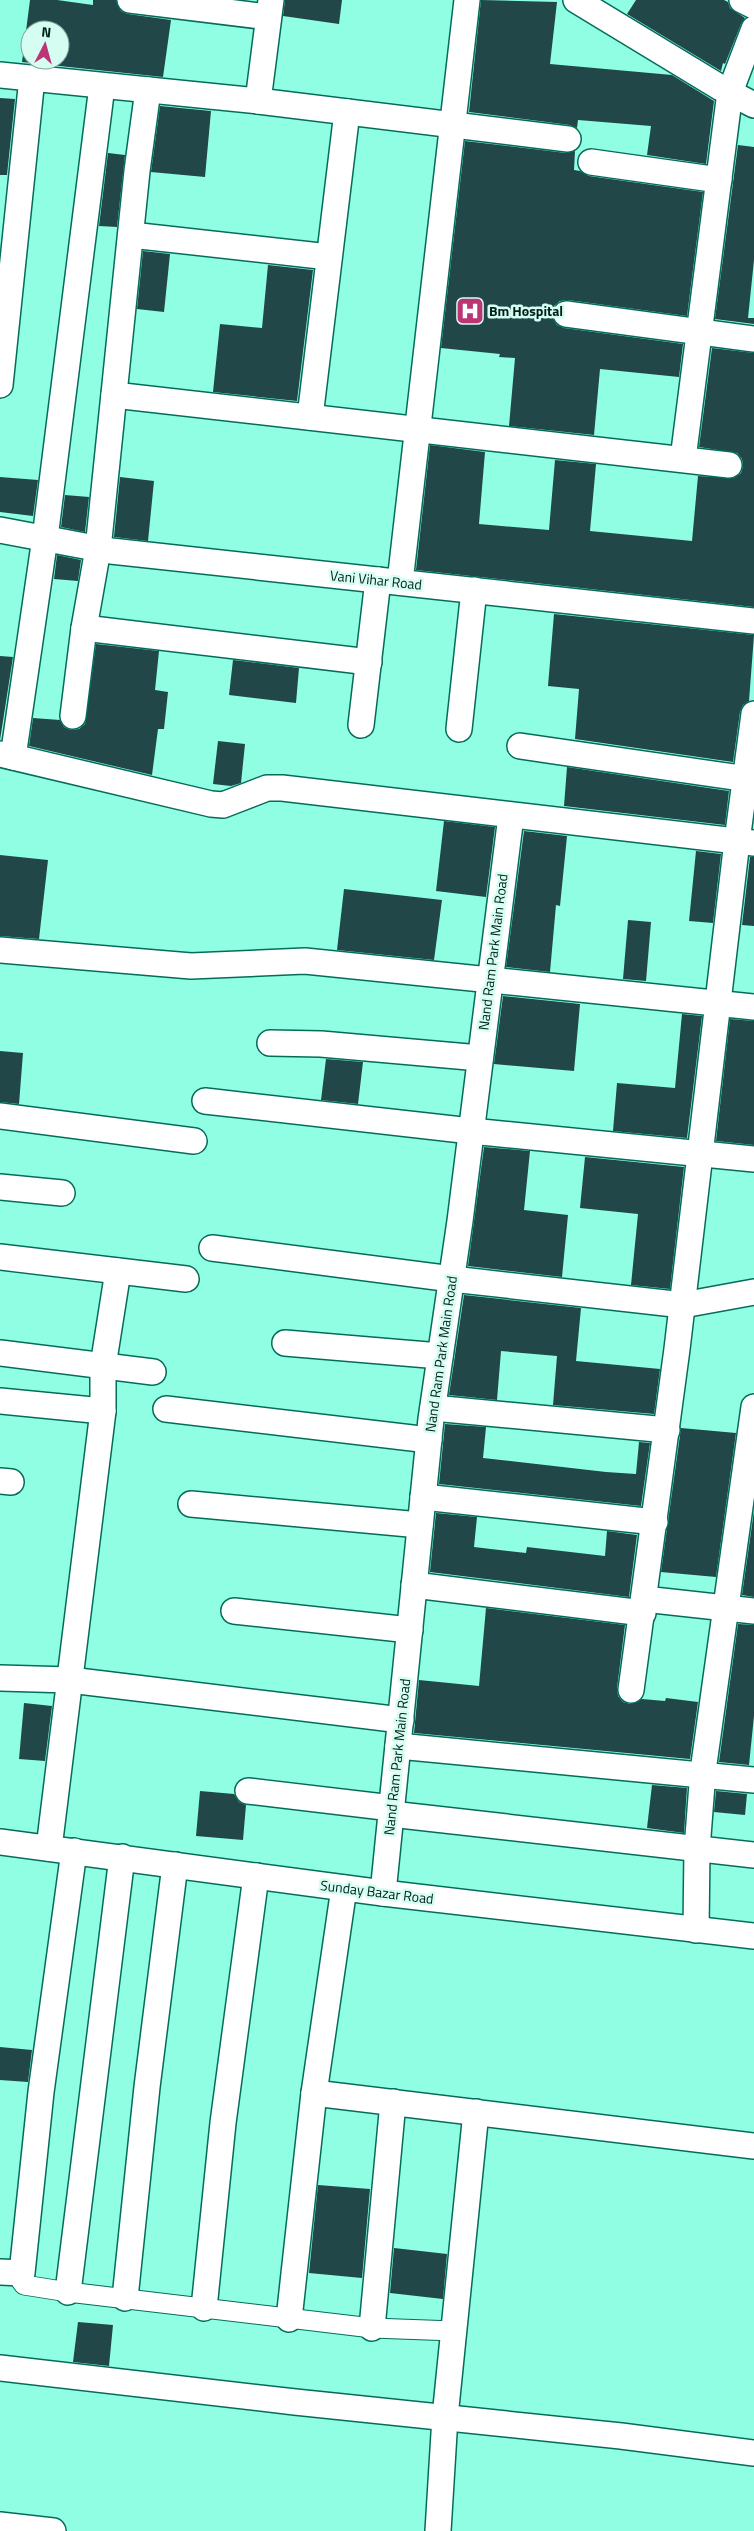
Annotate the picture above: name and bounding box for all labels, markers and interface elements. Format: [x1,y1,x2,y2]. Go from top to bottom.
north arrow [20,20,70,70]
text: N [40,21,52,43]
hospital icon: Bm Hospital [455,296,485,326]
place label: Bm Hospital [489,300,563,321]
street label: Vani Vihar Road [329,564,423,595]
street label: Nand Ram Park Main Road [472,872,513,1031]
street label: Nand Ram Park Main Road [419,1274,462,1433]
street label: Nand Ram Park Main Road [378,1678,415,1836]
street label: Sunday Bazar Road [319,1874,435,1909]

